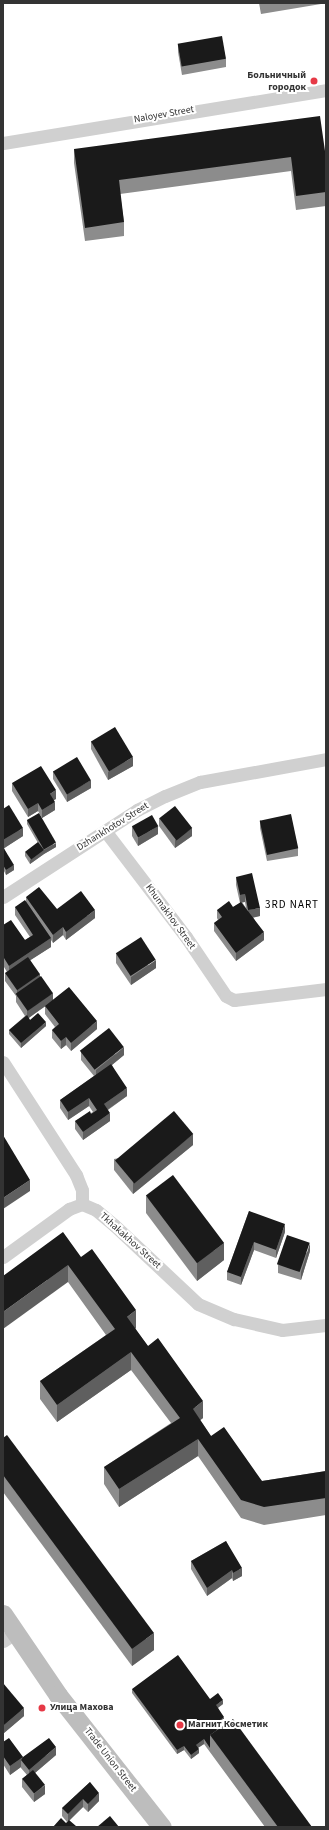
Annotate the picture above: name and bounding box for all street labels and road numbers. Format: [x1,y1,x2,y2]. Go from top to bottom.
street label: Naloyev Street [133,104,195,126]
street label: Dzhankhotov Street [75,800,151,854]
street label: Khumakhov Street [142,882,198,952]
street label: Tkhakakhov Street [97,1210,163,1272]
street label: Trade Union Street [81,1726,139,1794]

